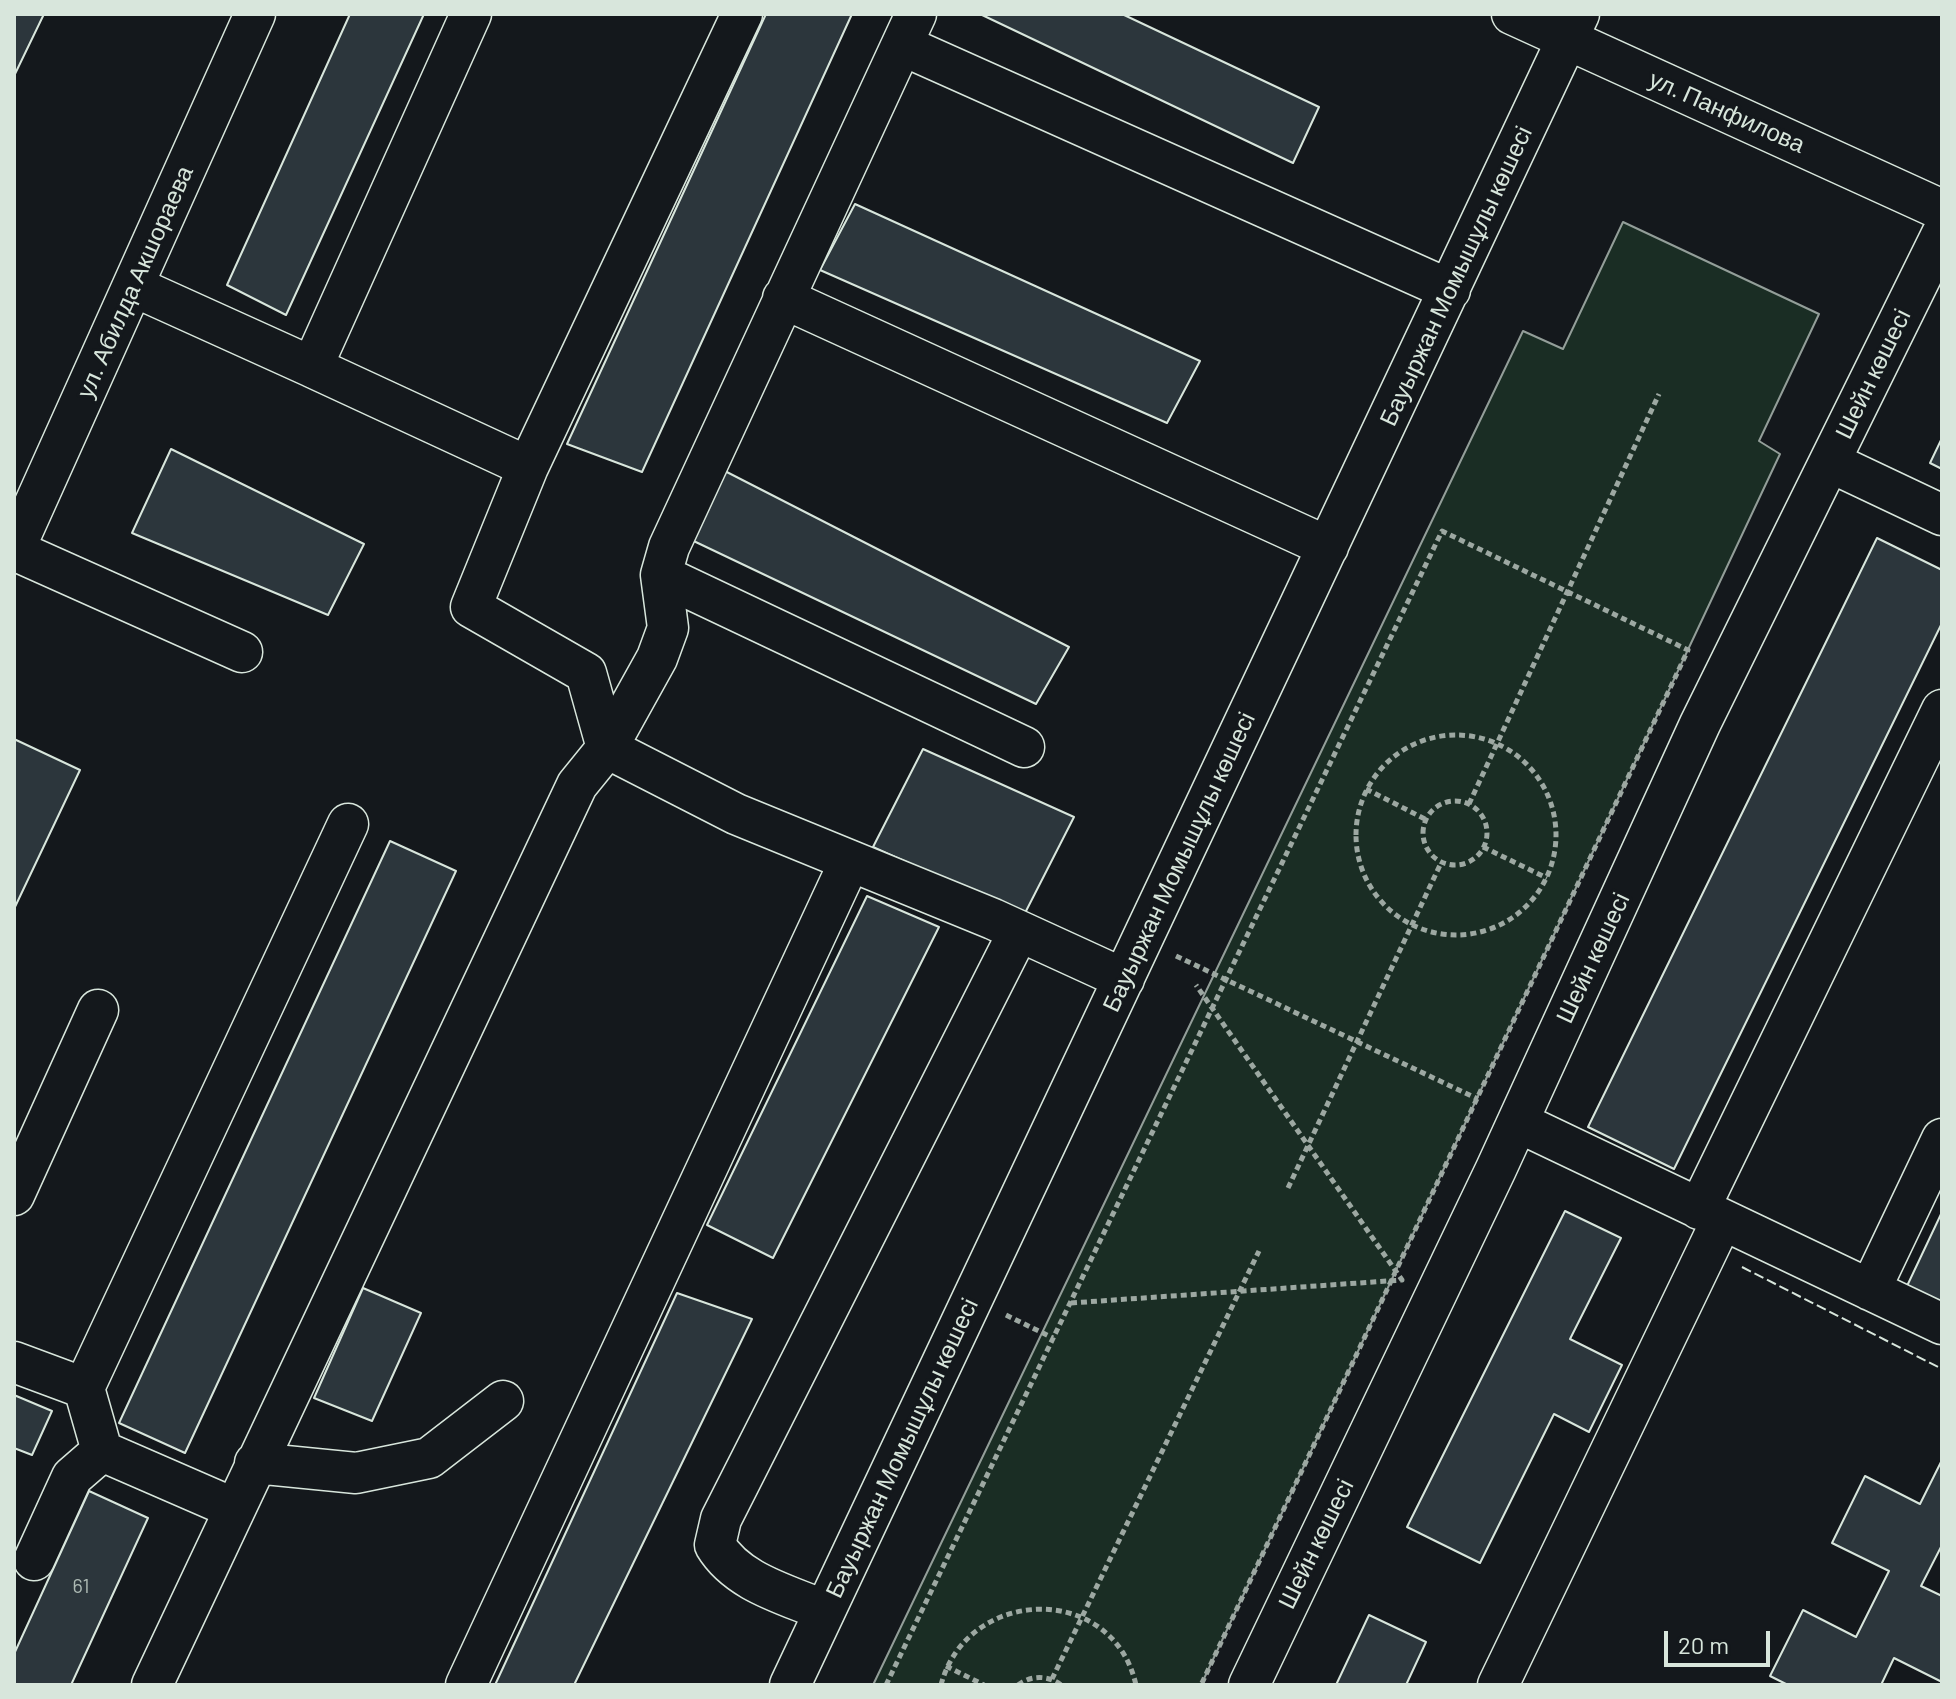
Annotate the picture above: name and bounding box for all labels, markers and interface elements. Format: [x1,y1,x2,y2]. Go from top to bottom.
street label: ул. Панфилова [1645,65,1809,159]
street label: Бауыржан Момышұлы көшесі [1374,122,1538,430]
street label: ул. Абилда Акшораева [71,161,199,403]
street label: Шейн көшесі [1829,305,1917,443]
street label: Бауыржан Момышұлы көшесі [1097,708,1261,1016]
street label: Шейн көшесі [1550,888,1636,1028]
street label: Бауыржан Момышұлы көшесі [820,1294,984,1602]
street label: Шейн көшесі [1272,1475,1360,1613]
house number: 61 [73,1574,89,1598]
scale bar [1668,1615,1774,1665]
text: 20 m [1678,1630,1729,1659]

